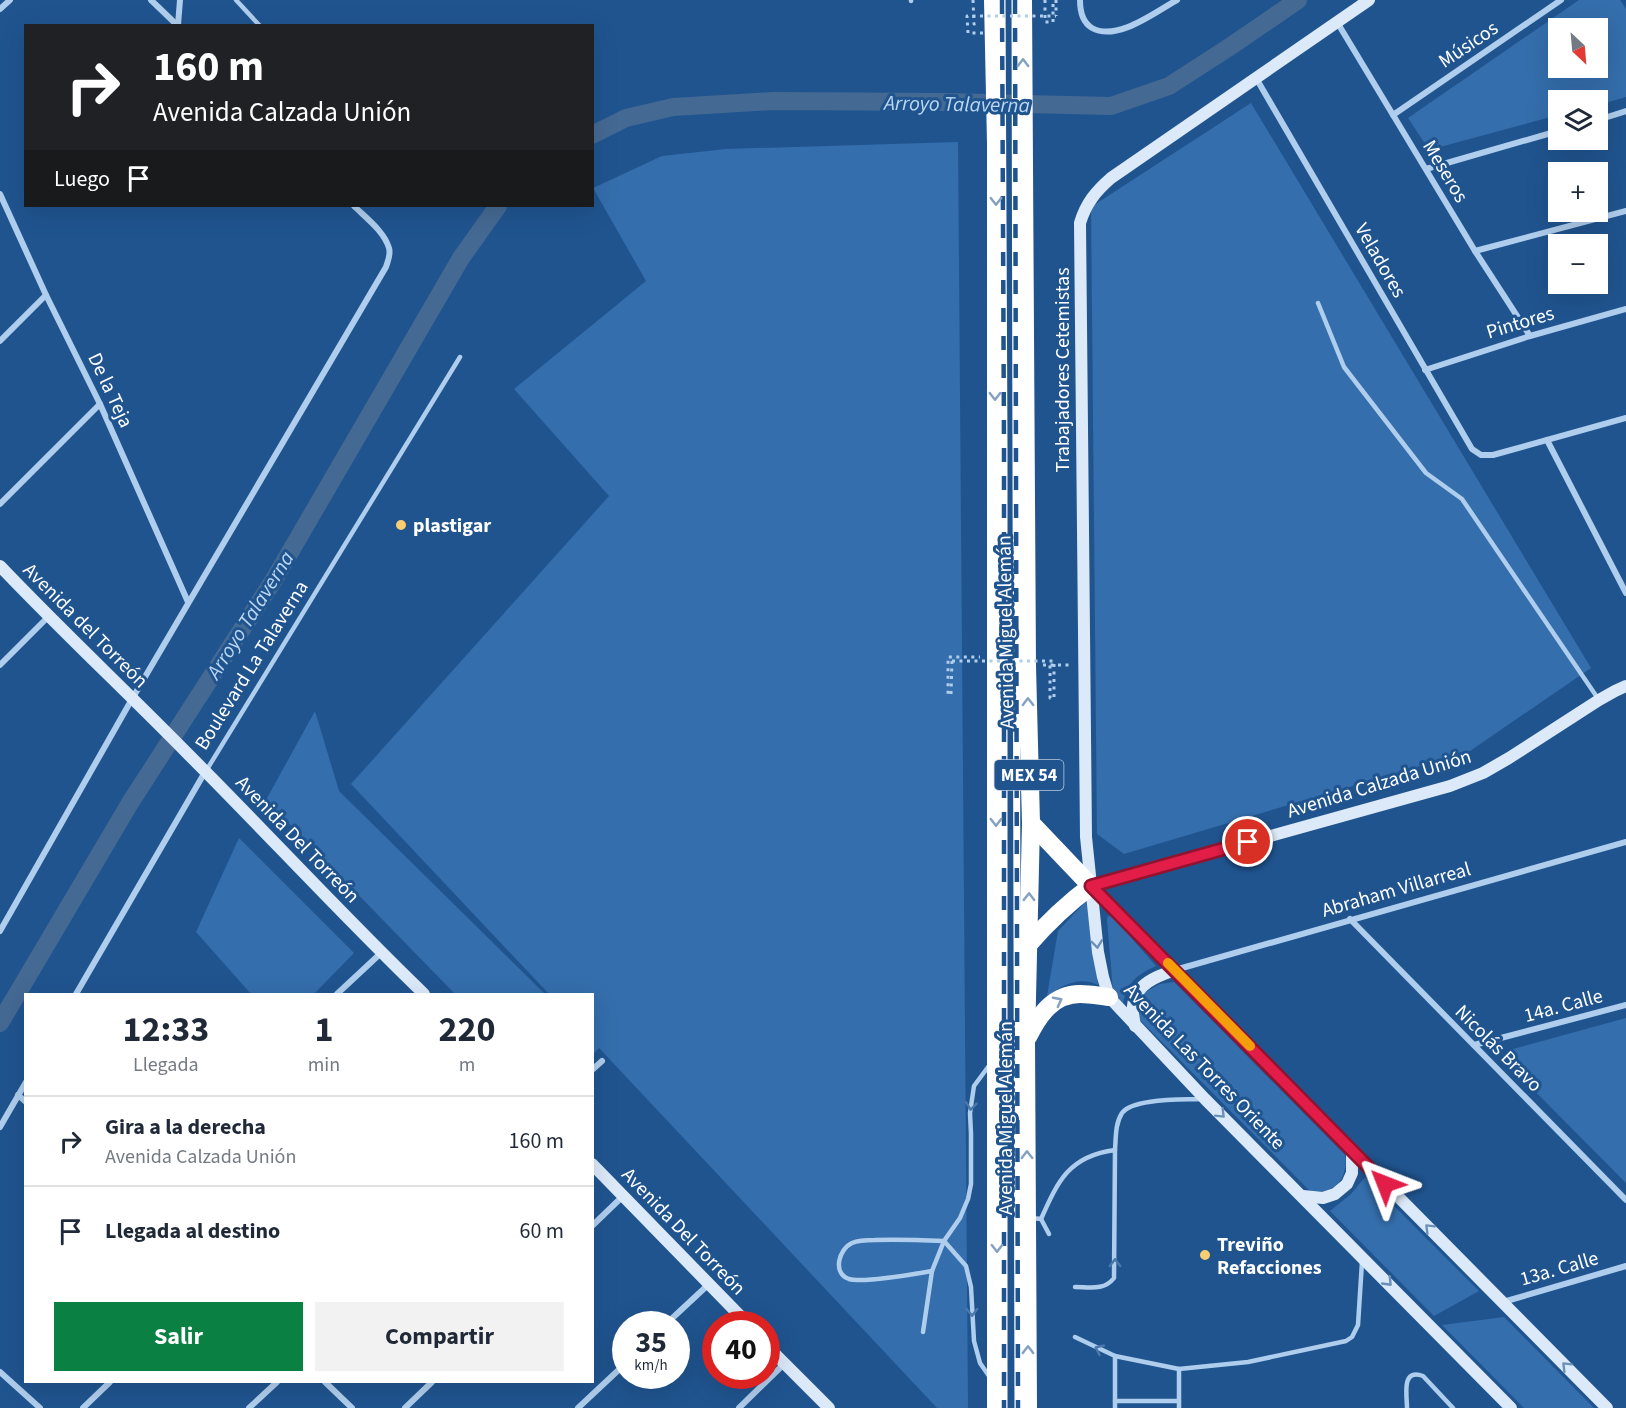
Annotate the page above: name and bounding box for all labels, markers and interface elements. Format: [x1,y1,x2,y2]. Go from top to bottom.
street label: Músicos [1433,15,1504,75]
north arrow [1548,18,1608,78]
map controls [1548,18,1608,294]
text: 160 m [153,37,264,97]
icon: right [54,48,132,126]
one-way arrow [1017,59,1029,68]
water label: Arroyo Talaverna [882,88,1030,120]
button: layers [1548,90,1608,150]
text: Avenida Calzada Unión [153,93,411,132]
street label: Meseros [1415,135,1475,208]
icon: arrive [122,162,155,195]
button: + [1548,162,1608,222]
text: Luego [54,163,110,195]
one-way arrow [990,197,1002,206]
street label: Veladores [1347,218,1413,303]
button: − [1548,234,1608,294]
street label: Trabajadores Cetemistas [1049,267,1077,473]
street label: Pintores [1483,299,1558,347]
street label: De la Teja [81,348,140,432]
one-way arrow [989,392,1001,401]
place label: plastigar [413,512,491,540]
marker: plastigar [394,518,408,532]
street label: Avenida Miguel Alemán [990,535,1022,729]
water label: Arroyo Talaverna [198,545,301,686]
street label: Avenida del Torreón [16,557,154,695]
street label: Boulevard La Talaverna [188,575,315,756]
one-way arrow [1022,697,1034,706]
street label: Avenida Calzada Unión [1284,743,1475,825]
road number: MEX 54 [994,760,1064,790]
street label: Avenida Del Torreón [229,770,366,910]
pin [1222,816,1273,867]
one-way arrow [989,818,1002,827]
icon: arrive [1231,825,1264,858]
street label: Abraham Villarreal [1318,855,1474,925]
one-way arrow [1023,892,1035,901]
one-way arrow [1091,940,1103,949]
street label: Avenida Las Torres Oriente [1117,977,1291,1156]
street label: 14a. Calle [1521,982,1606,1030]
one-way arrow [1052,997,1062,1008]
street label: Nicolás Bravo [1448,999,1548,1099]
text: 12:33 [122,1004,209,1055]
text: 1 [314,1004,333,1055]
text: 220 [439,1004,496,1055]
street label: Avenida Miguel Alemán [992,1021,1020,1215]
text: Llegada [133,1051,199,1079]
text: min [308,1051,340,1079]
text: m [459,1051,475,1079]
one-way arrow [965,1101,978,1110]
one-way arrow [1213,1106,1224,1117]
text: Gira a la derecha [105,1111,266,1143]
icon: right [54,1125,87,1158]
text: 160 m [509,1125,564,1157]
text: Avenida Calzada Unión [105,1143,296,1171]
one-way arrow [1021,1150,1033,1159]
position arrow [1353,1152,1417,1216]
street label: Avenida Del Torreón [615,1162,752,1302]
icon: arrive [54,1215,87,1248]
text: Llegada al destino [105,1215,280,1247]
text: 60 m [519,1215,564,1247]
one-way arrow [1425,1224,1436,1235]
place label: Treviño Refacciones [1217,1231,1322,1282]
one-way arrow [990,1244,1003,1253]
street label: 13a. Calle [1517,1244,1602,1294]
marker: Treviño Refacciones [1198,1248,1212,1262]
one-way arrow [1109,1258,1121,1267]
one-way arrow [1380,1275,1391,1286]
button: Salir [54,1302,303,1371]
button: Compartir [315,1302,564,1371]
one-way arrow [966,1308,978,1317]
speed limit sign: 40 [702,1311,780,1389]
text: 35 [635,1321,667,1364]
one-way arrow [1095,1344,1106,1356]
one-way arrow [1022,1345,1034,1354]
text: km/h [634,1355,668,1376]
one-way arrow [1562,1363,1573,1374]

